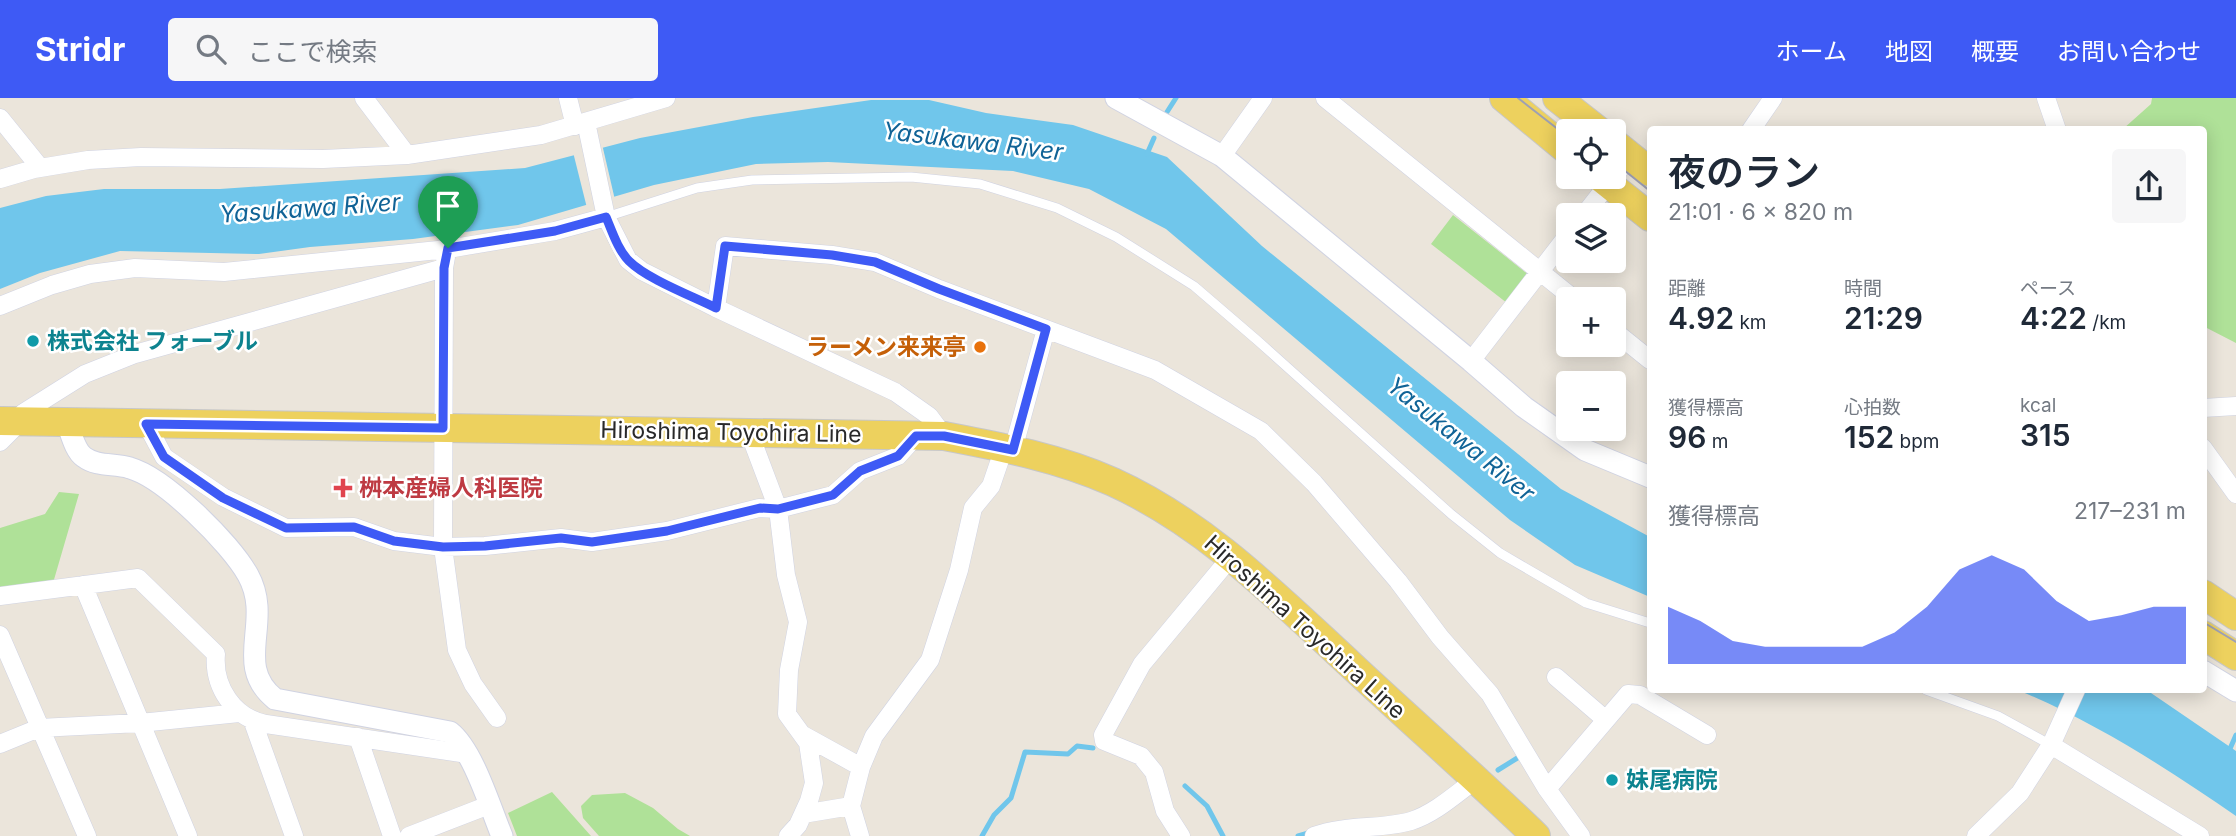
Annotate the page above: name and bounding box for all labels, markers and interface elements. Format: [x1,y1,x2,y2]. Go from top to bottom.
search box [168,18,658,81]
text: Stridr [35,29,126,69]
icon: search [192,30,230,68]
text: ここで検索 [248,36,378,67]
text: ホーム [1776,37,1847,66]
text: 地図 [1885,37,1933,66]
text: 概要 [1971,37,2019,66]
text: お問い合わせ [2057,37,2201,66]
water label: Yasukawa River [881,116,1066,167]
map controls [1556,119,1626,441]
button: locate [1556,119,1626,189]
text: 夜のラン [1668,149,1820,195]
button: share [2112,149,2186,223]
pin [418,176,478,248]
water label: Yasukawa River [219,187,402,229]
icon: arrive [429,187,467,225]
text: 21:01 · 6 × 820 m [1668,198,1853,226]
button: layers [1556,203,1626,273]
text: 距離 [1668,277,1706,300]
text: 時間 [1844,277,1882,300]
text: ペース [2020,277,2076,300]
button: + [1556,287,1626,357]
text: 4.92 [1668,300,1734,336]
text: 21:29 [1844,300,1923,336]
text: 4:22 [2020,300,2087,336]
text: km [1734,311,1767,334]
text: /km [2087,311,2126,334]
place label: 株式会社 フォーブル [47,327,258,355]
marker: 株式会社 フォーブル [25,333,41,349]
place label: ラーメン来来亭 [806,333,966,361]
marker: ラーメン来来亭 [972,339,988,355]
water label: Yasukawa River [1381,371,1541,508]
button: − [1556,371,1626,441]
text: kcal [2020,394,2056,417]
text: 獲得標高 [1668,396,1744,419]
text: 心拍数 [1844,396,1901,419]
street label: Hiroshima Toyohira Line [600,416,862,448]
text: 315 [2020,417,2071,453]
text: 96 [1668,419,1706,455]
text: 152 [1844,419,1894,455]
text: m [1706,430,1728,453]
text: bpm [1894,430,1940,453]
place label: 桝本産婦人科医院 [359,474,543,502]
marker: 桝本産婦人科医院 [333,478,353,498]
text: 217–231 m [2074,497,2186,525]
text: 獲得標高 [1668,502,1760,530]
street label: Hiroshima Toyohira Line [1199,529,1411,725]
place label: 妹尾病院 [1626,766,1718,794]
marker: 妹尾病院 [1604,772,1620,788]

